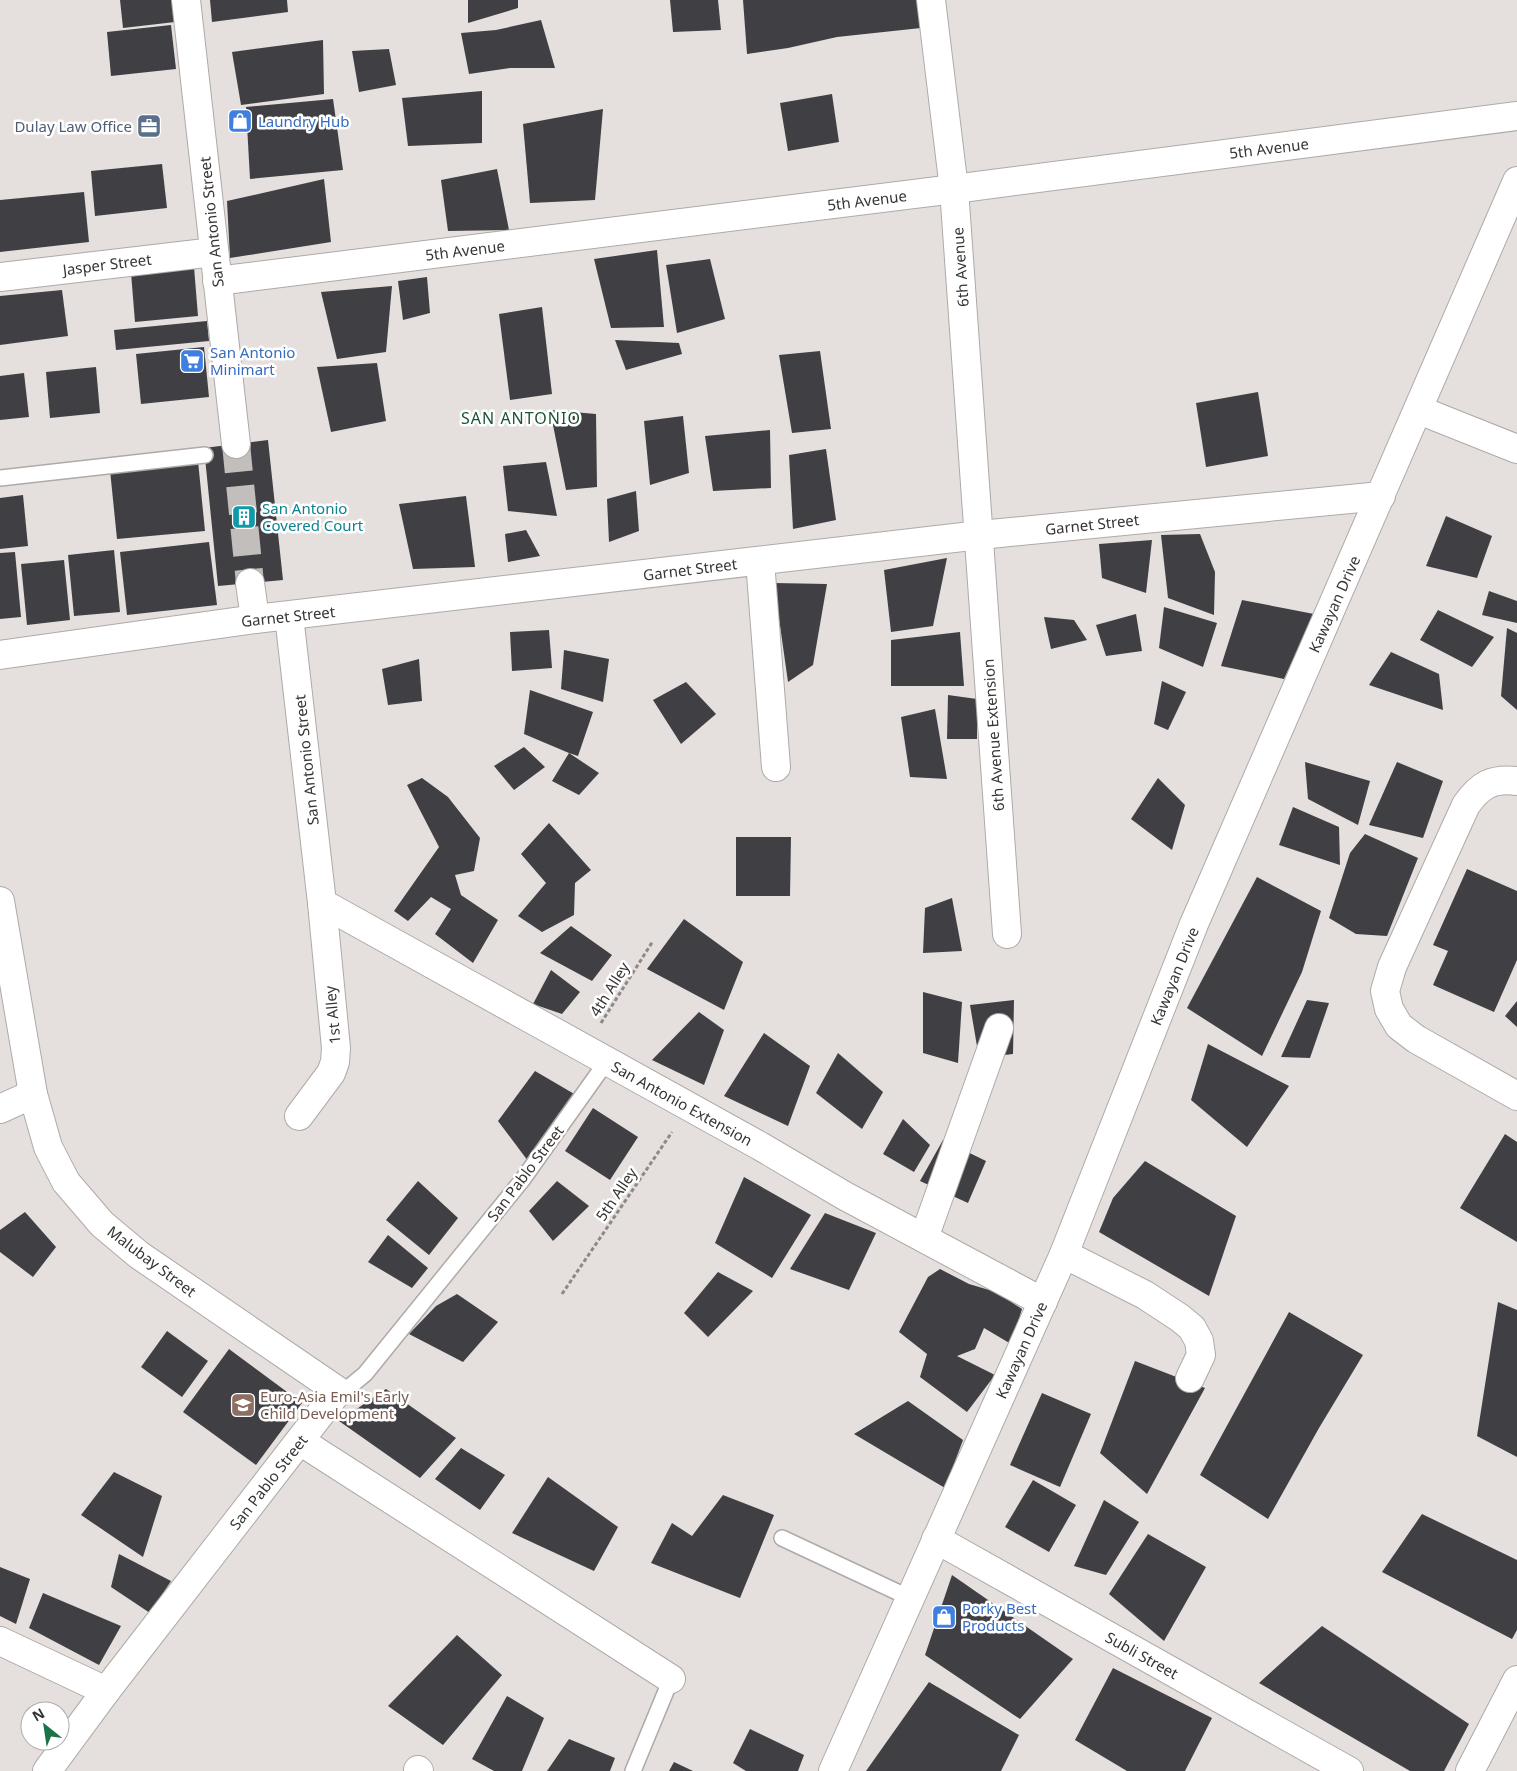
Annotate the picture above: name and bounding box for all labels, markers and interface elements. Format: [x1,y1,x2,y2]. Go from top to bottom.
shop icon: Laundry Hub [227,108,253,134]
place label: Laundry Hub [258,111,349,131]
office icon: Dulay Law Office [136,113,162,139]
place label: Dulay Law Office [14,116,132,136]
street label: 5th Avenue [1228,133,1310,163]
street label: San Antonio Street [194,155,228,288]
street label: 5th Avenue [826,185,908,215]
street label: 6th Avenue [947,226,973,308]
street label: 5th Avenue [424,235,506,265]
street label: Jasper Street [59,249,153,280]
place label: San Antonio Minimart [210,342,295,379]
supermarket icon: San Antonio Minimart [179,348,205,374]
district label: SAN ANTONIO [461,407,581,429]
place label: San Antonio Covered Court [262,498,364,535]
building icon: San Antonio Covered Court [231,504,257,530]
street label: Garnet Street [1044,509,1141,539]
street label: Kawayan Drive [1304,552,1364,656]
street label: Garnet Street [642,553,739,585]
street label: Garnet Street [240,601,337,631]
street label: 6th Avenue Extension [978,658,1008,812]
street label: San Antonio Street [289,693,323,826]
street label: Kawayan Drive [1145,924,1203,1028]
street label: 4th Alley [585,958,634,1020]
street label: 1st Alley [319,985,344,1045]
street label: San Antonio Extension [608,1056,756,1150]
street label: San Pablo Street [482,1120,568,1225]
street label: 5th Alley [591,1163,641,1225]
street label: Malubay Street [104,1221,201,1301]
street label: Kawayan Drive [991,1298,1051,1402]
place label: Euro-Asia Emil's Early Child Development [260,1386,409,1423]
school or university icon: Euro-Asia Emil's Early Child Development [230,1392,256,1418]
street label: San Pablo Street [225,1430,312,1534]
place label: Porky Best Products [962,1598,1037,1635]
shop icon: Porky Best Products [931,1604,957,1630]
street label: Subli Street [1102,1627,1182,1683]
north arrow [20,1701,70,1751]
text: N [29,1703,48,1725]

